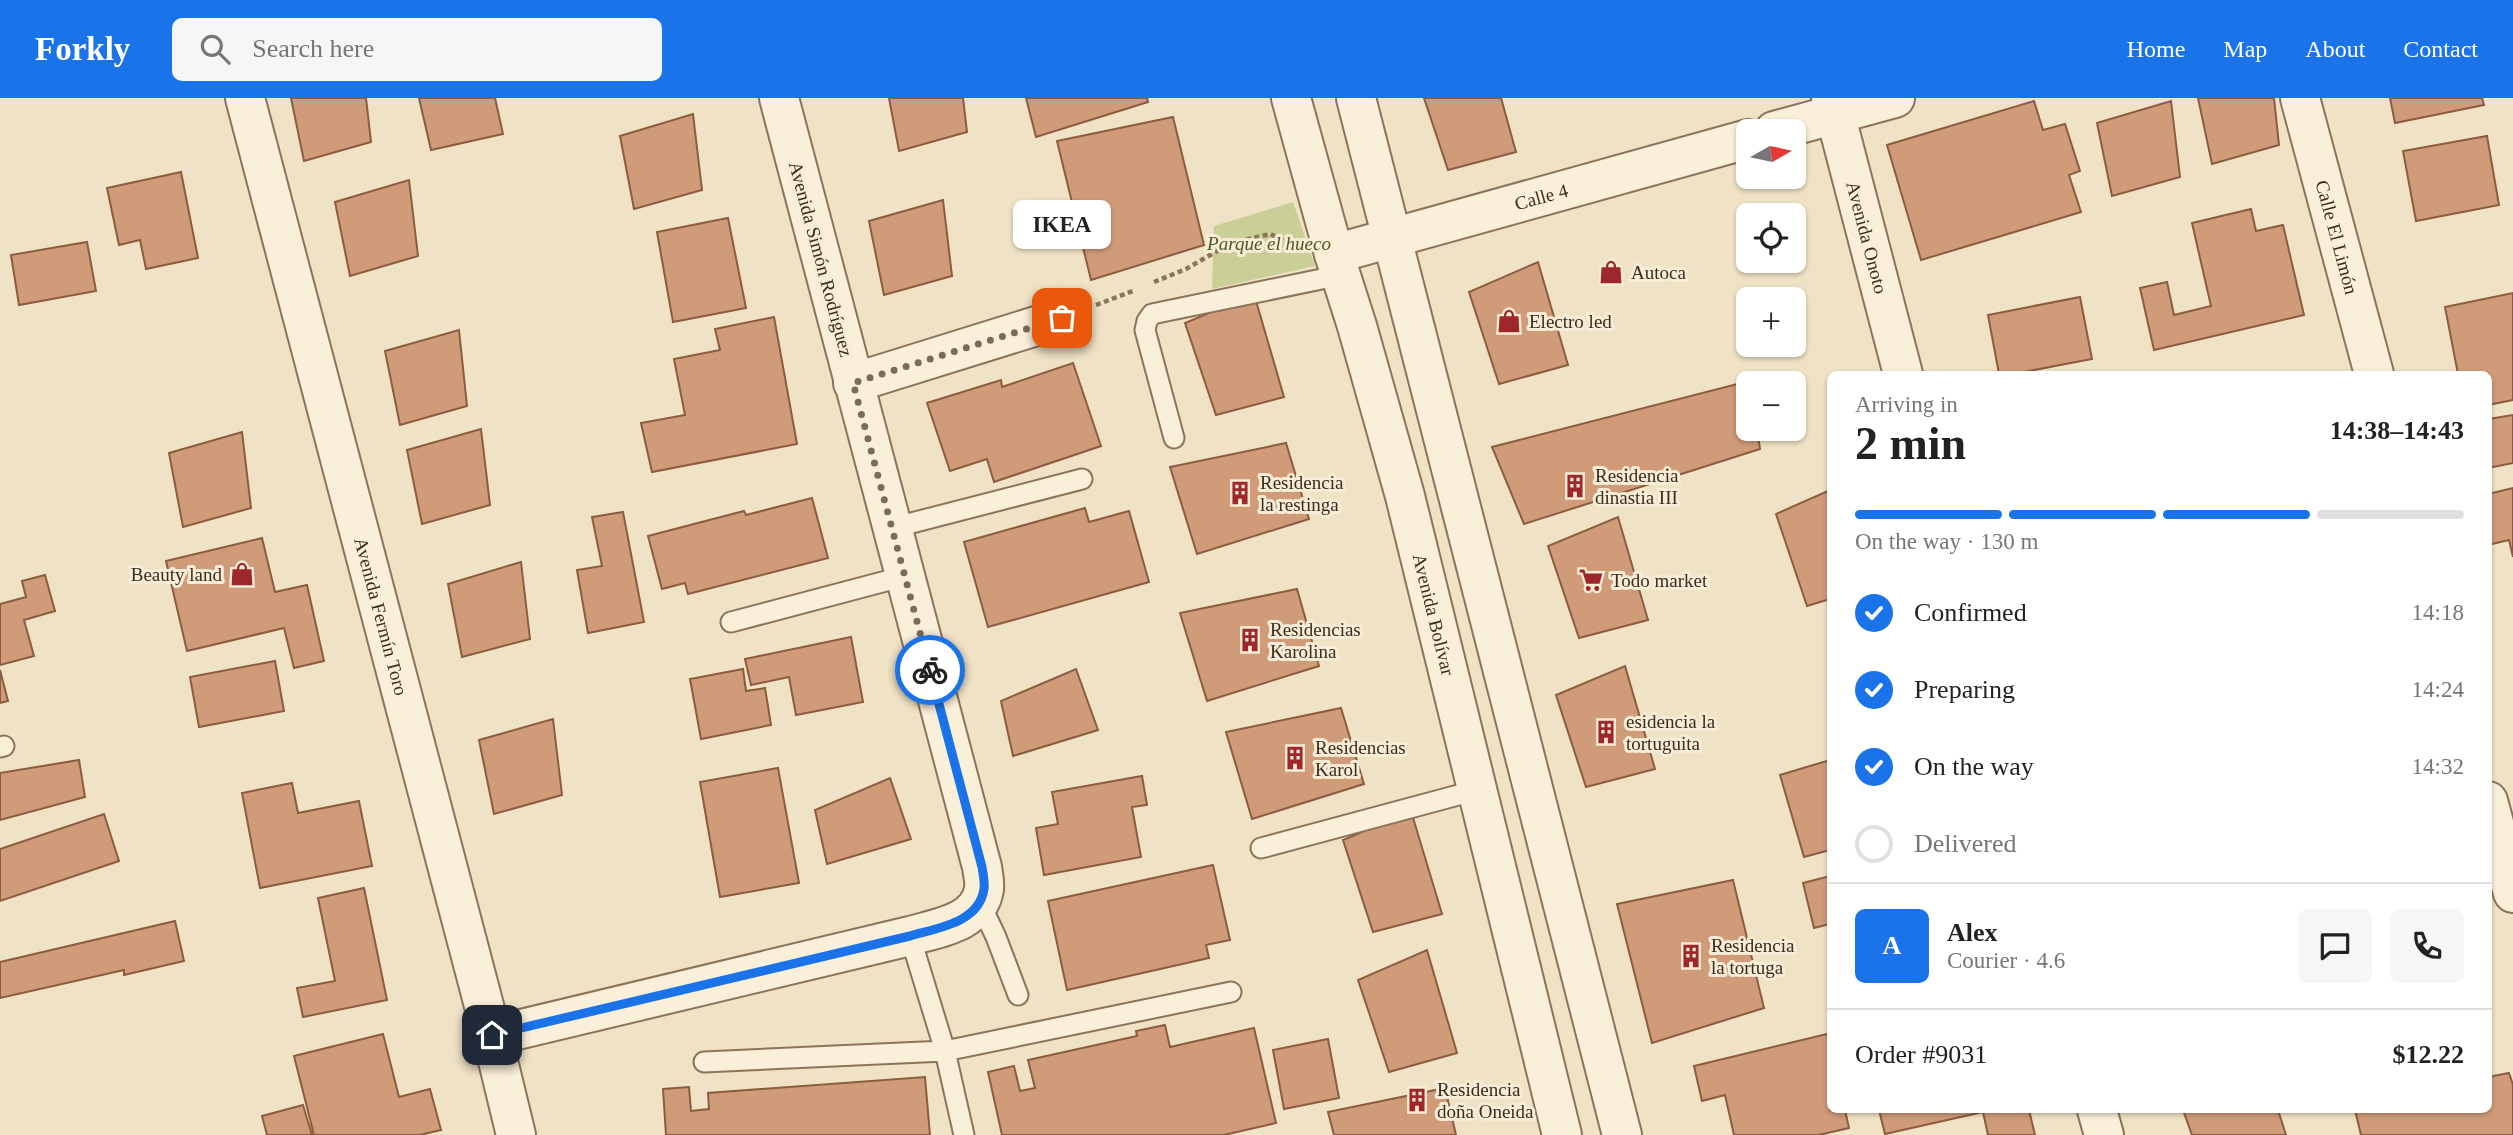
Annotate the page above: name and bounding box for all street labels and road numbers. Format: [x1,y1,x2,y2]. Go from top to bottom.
street label: Avenida Simón Rodríguez [785,159,857,359]
street label: Calle El Limón [2312,178,2363,297]
street label: Calle 4 [1512,179,1571,214]
street label: Avenida Onoto [1843,179,1892,296]
street label: Avenida Fermín Toro [351,535,412,698]
street label: Avenida Bolívar [1409,551,1459,678]

